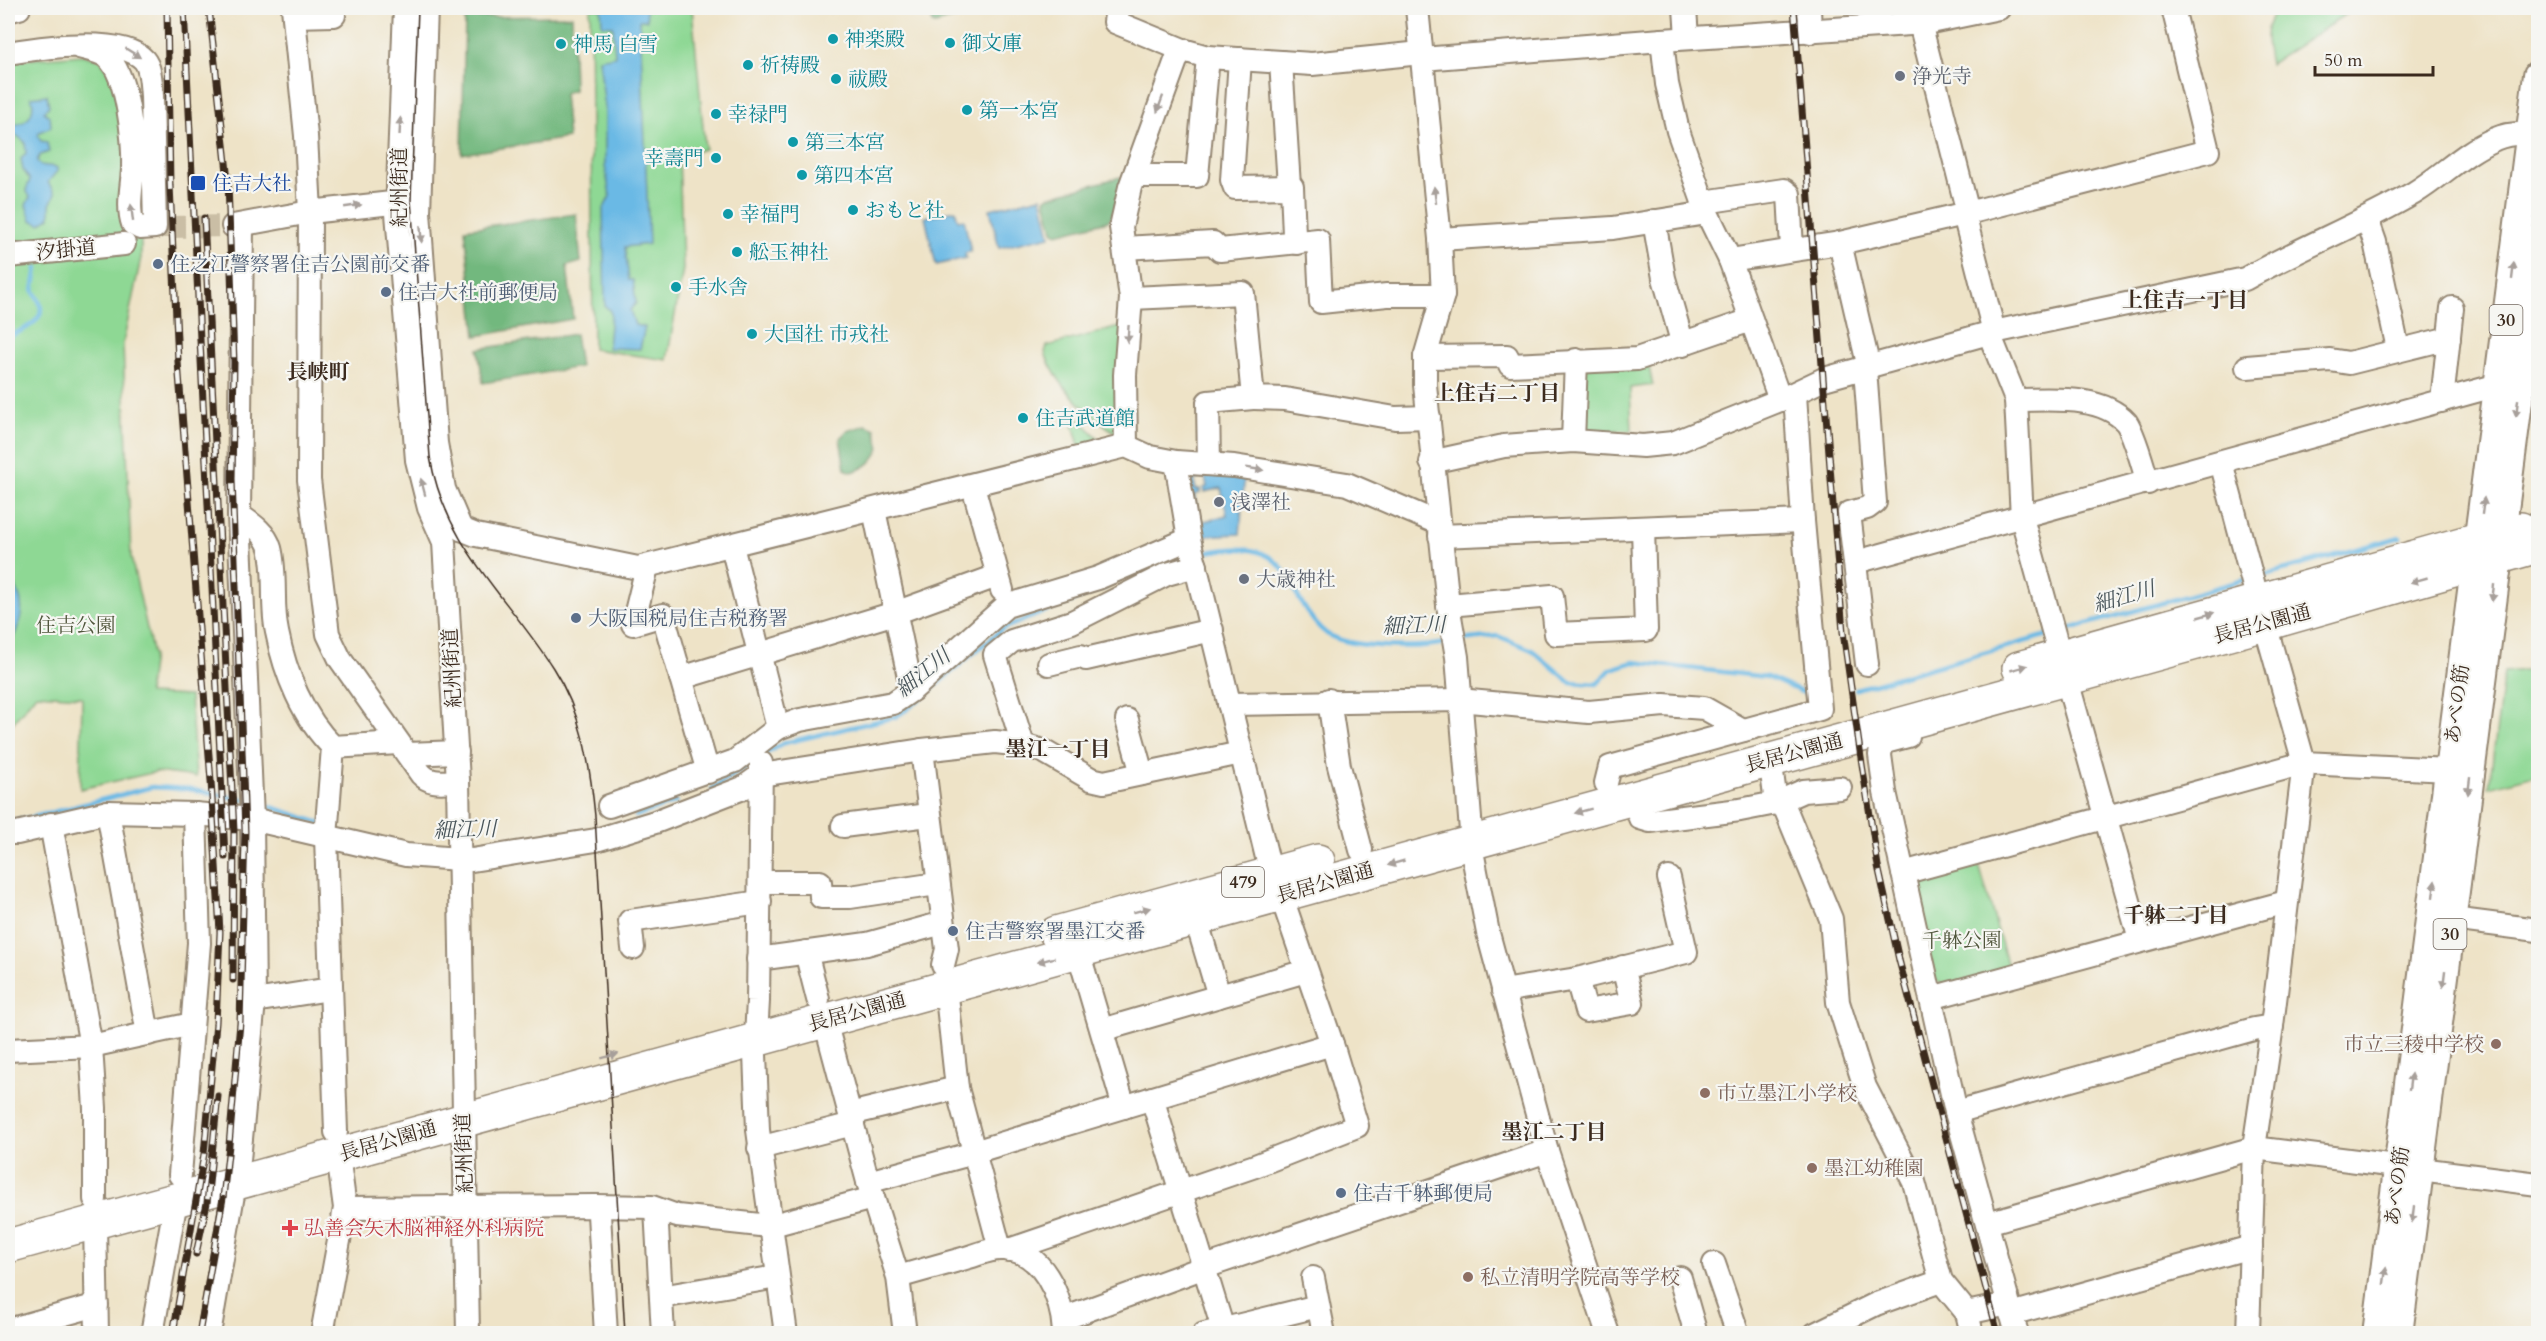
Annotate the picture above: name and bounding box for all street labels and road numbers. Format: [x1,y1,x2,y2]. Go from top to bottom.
street label: 紀州街道 [386,147,413,227]
street label: 汐掛道 [35,233,97,267]
road number: 30 [2490,305,2522,335]
street label: 長居公園通 [2210,598,2314,650]
street label: 紀州街道 [436,627,468,709]
street label: あべの筋 [2439,663,2475,745]
street label: 長居公園通 [1742,727,1846,779]
street label: 長居公園通 [1273,856,1377,910]
road number: 479 [1222,867,1264,897]
road number: 30 [2434,919,2466,949]
street label: 長居公園通 [805,986,909,1038]
street label: 紀州街道 [449,1113,479,1193]
street label: 長居公園通 [336,1114,440,1168]
street label: あべの筋 [2379,1145,2415,1227]

